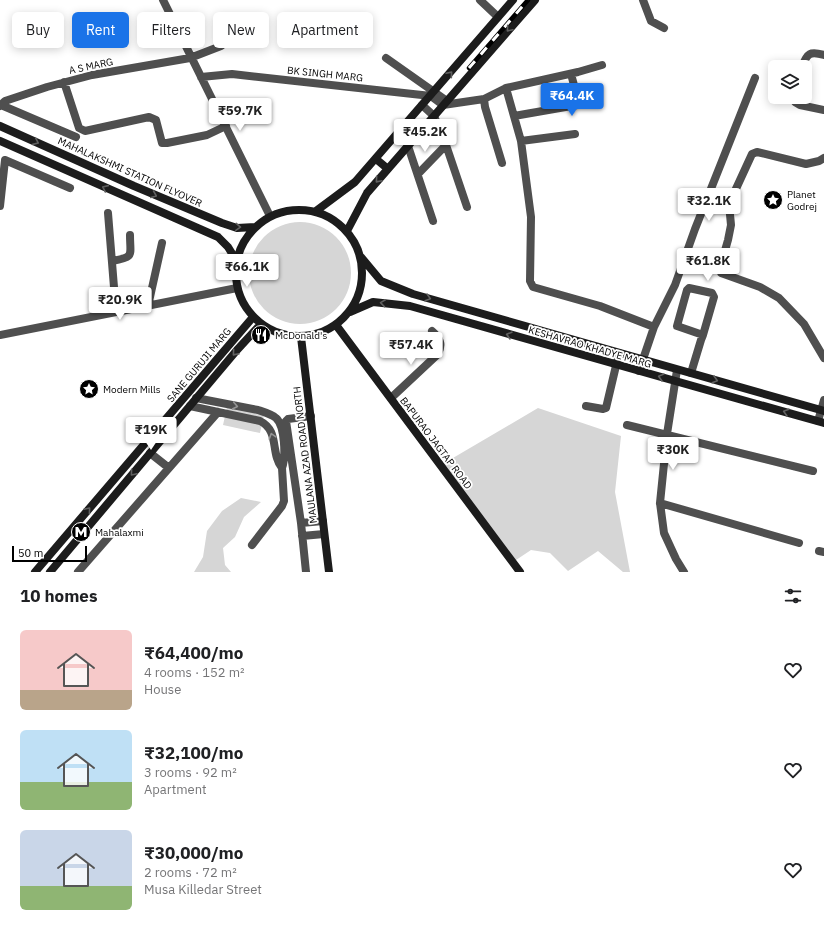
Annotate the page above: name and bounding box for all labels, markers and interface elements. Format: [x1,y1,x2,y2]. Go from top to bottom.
chip: Buy [12,12,64,48]
chip: Rent [72,12,129,48]
chip: Filters [137,12,205,48]
chip: New [213,12,269,48]
chip: Apartment [277,12,373,48]
one-way arrow [507,25,514,32]
street label: A S MARG [68,55,114,77]
map controls [768,60,812,104]
button: layers [768,60,812,104]
street label: BK SINGH MARG [286,64,364,84]
one-way arrow [445,71,452,79]
pin: ₹64.4K [539,83,605,117]
text: ₹64.4K [550,87,594,104]
pin: ₹59.7K [207,98,273,132]
text: ₹59.7K [218,102,262,119]
pin: ₹45.2K [392,119,458,153]
text: ₹45.2K [403,123,447,140]
street label: MAHALAKSHMI STATION FLYOVER [56,134,204,210]
one-way arrow [31,137,39,145]
one-way arrow [376,176,383,183]
one-way arrow [101,185,109,193]
pin: ₹32.1K [676,188,742,222]
place label: Planet Godrej [787,188,817,213]
place icon: Planet Godrej [762,189,784,211]
one-way arrow [151,190,158,198]
text: ₹32.1K [687,192,731,209]
one-way arrow [235,222,241,231]
pin: ₹61.8K [675,248,741,282]
text: ₹61.8K [686,252,730,269]
pin: ₹66.1K [214,254,280,288]
text: ₹66.1K [225,258,269,275]
pin: ₹20.9K [87,287,153,321]
text: ₹20.9K [98,291,142,308]
one-way arrow [424,293,431,302]
one-way arrow [380,299,386,308]
street label: KESHAVRAO KHADYE MARG [527,323,653,371]
restaurant icon: McDonald's [250,324,272,346]
street label: SANE GURUJI MARG [164,325,234,405]
place label: McDonald's [275,329,327,342]
one-way arrow [506,331,513,339]
pin: ₹57.4K [378,332,444,366]
text: ₹57.4K [389,336,433,353]
one-way arrow [232,348,239,355]
one-way arrow [658,373,665,382]
one-way arrow [711,375,718,384]
place icon: Modern Mills [78,378,100,400]
place label: Modern Mills [103,383,161,396]
street label: MAULANA AZAD ROAD NORTH [290,386,320,524]
street label: BAPURAO JAGTAP ROAD [397,394,475,492]
one-way arrow [231,401,238,410]
one-way arrow [783,409,790,417]
pin: ₹19K [127,417,175,451]
text: ₹19K [135,421,167,438]
one-way arrow [268,432,277,439]
pin: ₹30K [649,437,697,471]
text: ₹30K [657,441,689,458]
one-way arrow [130,469,137,476]
one-way arrow [83,508,90,515]
metro station icon: Mahalaxmi [70,521,92,543]
place label: Mahalaxmi [95,526,144,539]
scale bar [12,544,87,563]
text: 50 m [18,546,43,560]
text: 10 homes [20,585,97,607]
icon: filters [782,585,804,607]
text: ₹64,400/mo [144,642,243,664]
icon: home [52,646,100,694]
icon: heart [782,659,804,681]
text: 4 rooms · 152 m² [144,664,245,681]
text: House [144,681,181,698]
text: ₹32,100/mo [144,742,243,764]
icon: home [52,746,100,794]
icon: heart [782,759,804,781]
text: 3 rooms · 92 m² [144,764,237,781]
text: Apartment [144,781,207,798]
text: ₹30,000/mo [144,842,243,864]
icon: home [52,846,100,894]
icon: heart [782,859,804,881]
text: 2 rooms · 72 m² [144,864,237,881]
text: Musa Killedar Street [144,881,262,898]

